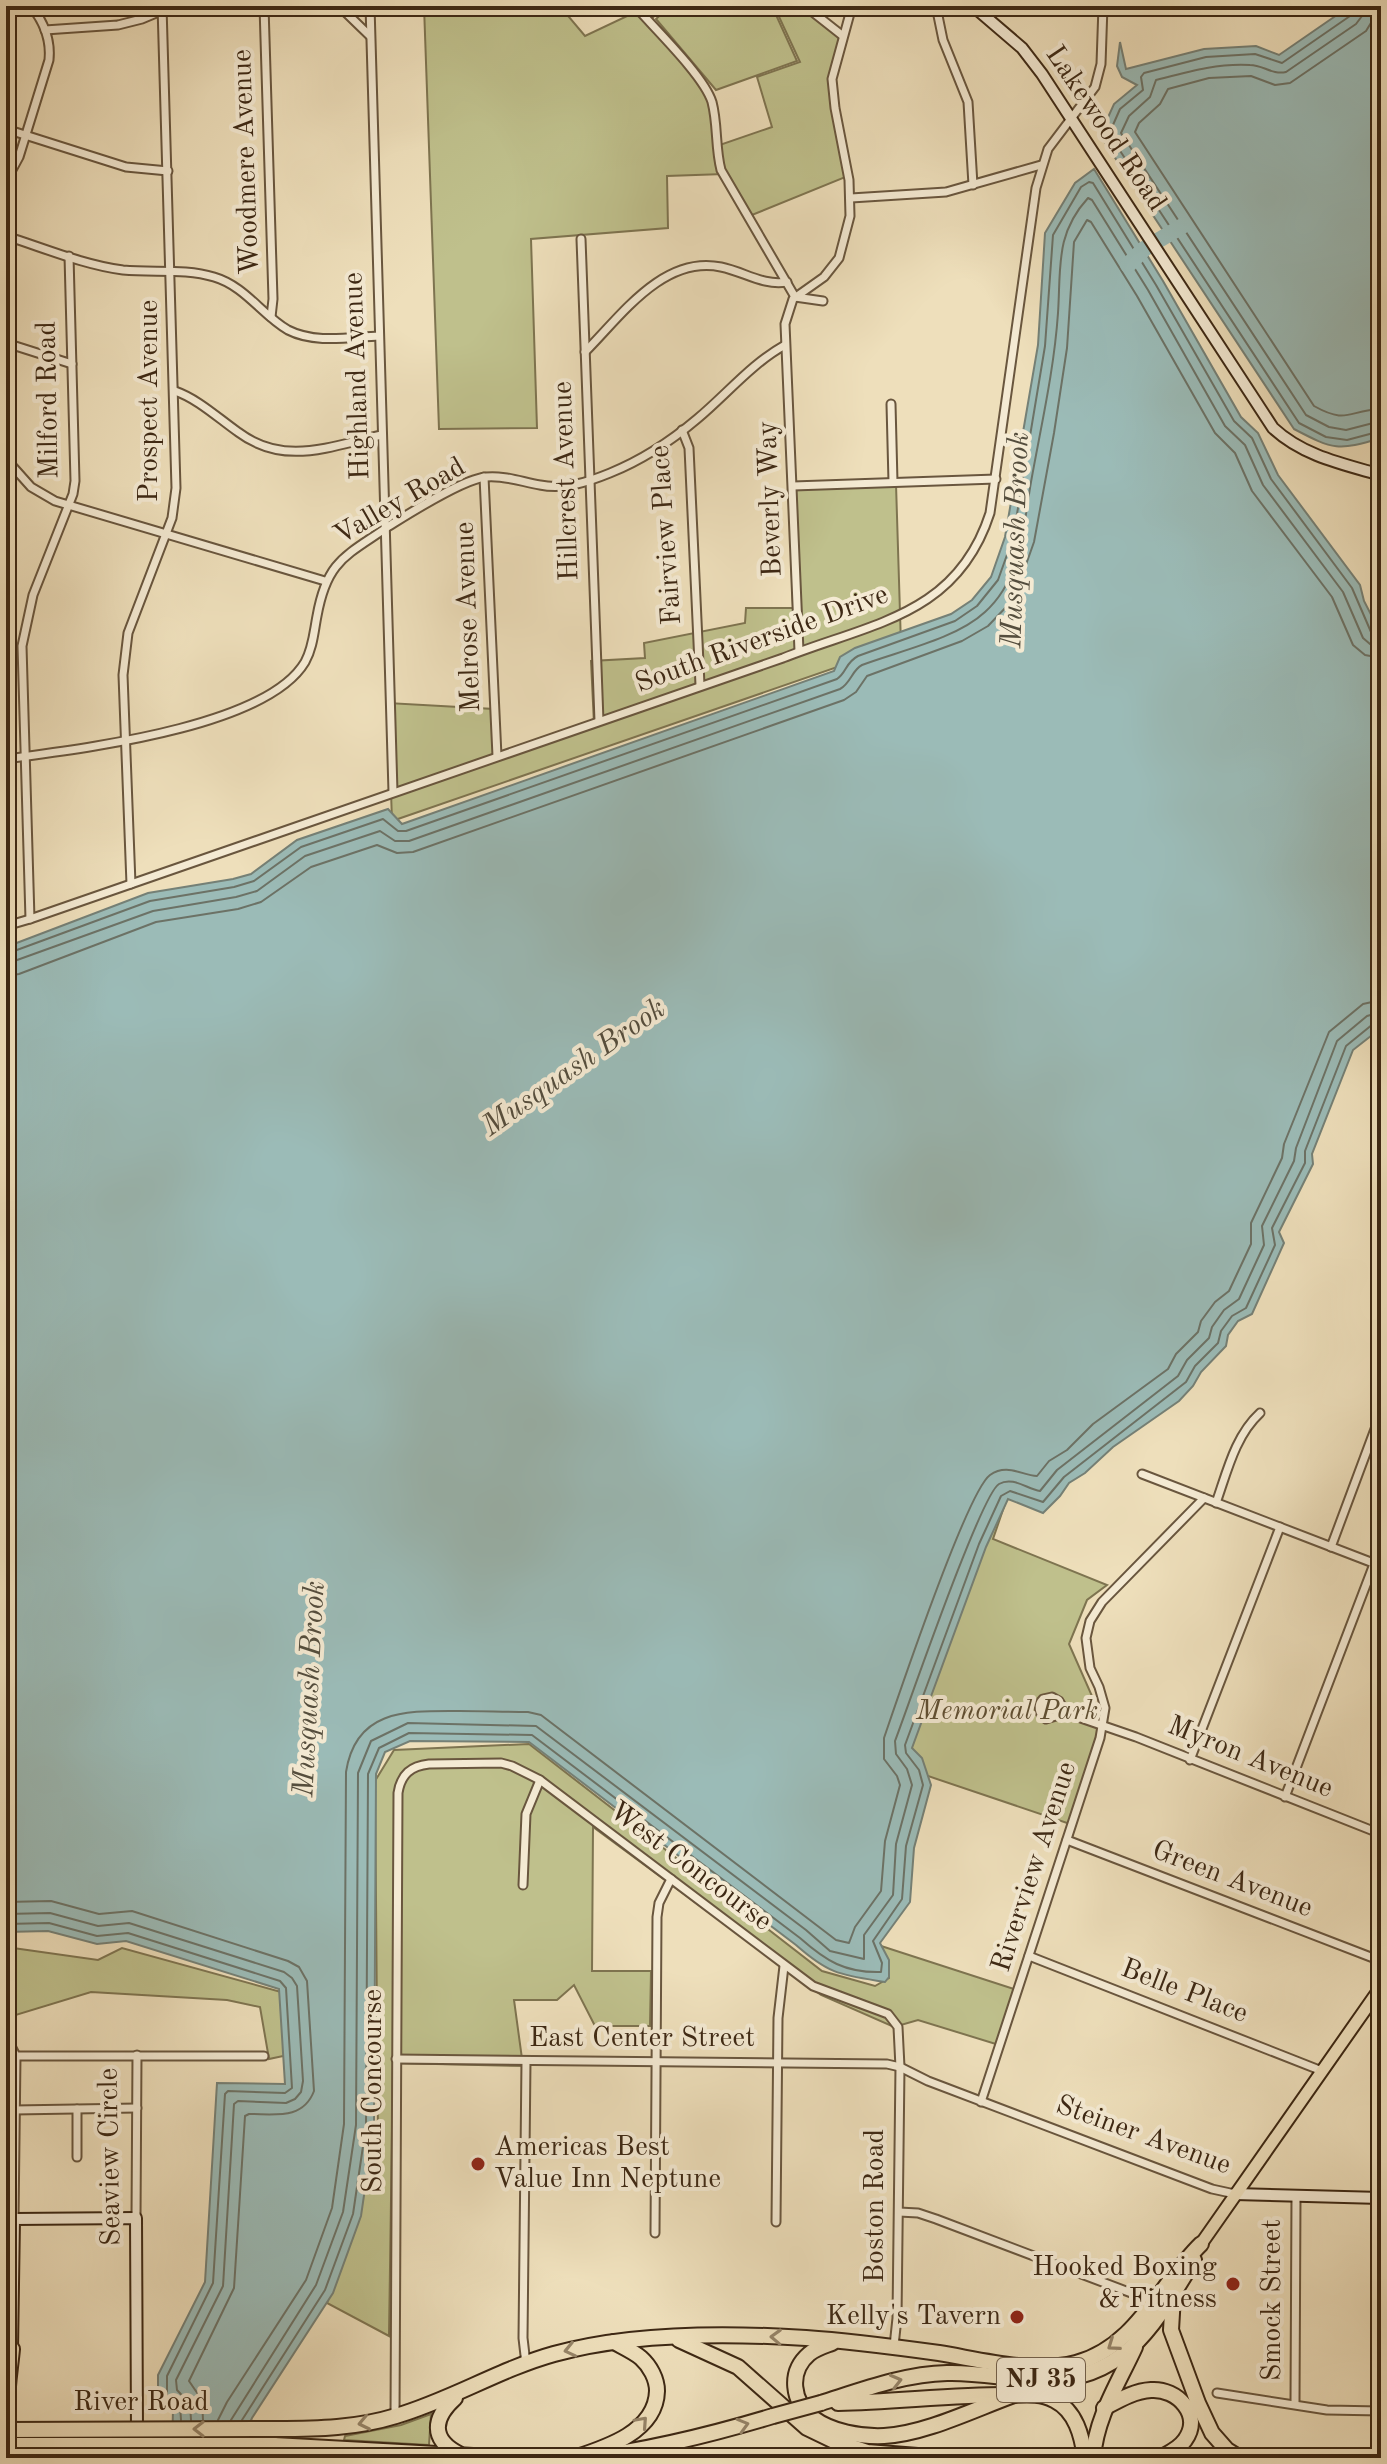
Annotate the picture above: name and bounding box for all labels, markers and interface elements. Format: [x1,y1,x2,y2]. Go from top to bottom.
street label: Lakewood Road [1039,41,1171,217]
street label: Woodmere Avenue [229,49,265,275]
street label: Highland Avenue [340,272,376,480]
street label: Prospect Avenue [136,300,164,502]
street label: Milford Road [34,321,64,479]
street label: Hillcrest Avenue [550,381,584,581]
street label: Beverly Way [754,420,788,578]
water label: Musquash Brook [997,431,1035,650]
street label: Fairview Place [647,444,687,626]
street label: Valley Road [330,453,470,551]
street label: Melrose Avenue [452,521,486,713]
street label: South Riverside Drive [632,581,892,699]
water label: Musquash Brook [476,994,671,1143]
water label: Musquash Brook [289,1580,331,1799]
park label: Memorial Park [915,1698,1098,1726]
street label: Myron Avenue [1163,1712,1337,1804]
street label: Riverview Avenue [988,1758,1082,1976]
street label: West Concourse [604,1797,776,1937]
street label: Green Avenue [1148,1837,1316,1923]
street label: Belle Place [1117,1955,1251,2029]
street label: South Concourse [360,1989,388,2193]
street label: East Center Street [529,2025,755,2053]
street label: Seaview Circle [95,2068,127,2246]
street label: Steiner Avenue [1052,2091,1234,2181]
street label: Boston Road [862,2129,890,2283]
place label: Americas Best Value Inn Neptune [494,2134,721,2194]
marker: Americas Best Value Inn Neptune [469,2155,487,2173]
street label: Smock Street [1259,2219,1287,2381]
place label: Hooked Boxing & Fitness [1032,2254,1217,2314]
marker: Hooked Boxing & Fitness [1224,2275,1242,2293]
place label: Kelly's Tavern [826,2303,1001,2331]
marker: Kelly's Tavern [1008,2308,1026,2326]
one-way arrow [769,2328,782,2346]
one-way arrow [1108,2335,1122,2350]
one-way arrow [564,2341,577,2358]
road number: NJ 35 [997,2358,1085,2402]
one-way arrow [889,2373,902,2390]
street label: River Road [73,2389,209,2417]
one-way arrow [357,2414,371,2431]
one-way arrow [632,2417,647,2431]
one-way arrow [736,2418,749,2434]
one-way arrow [192,2420,205,2438]

